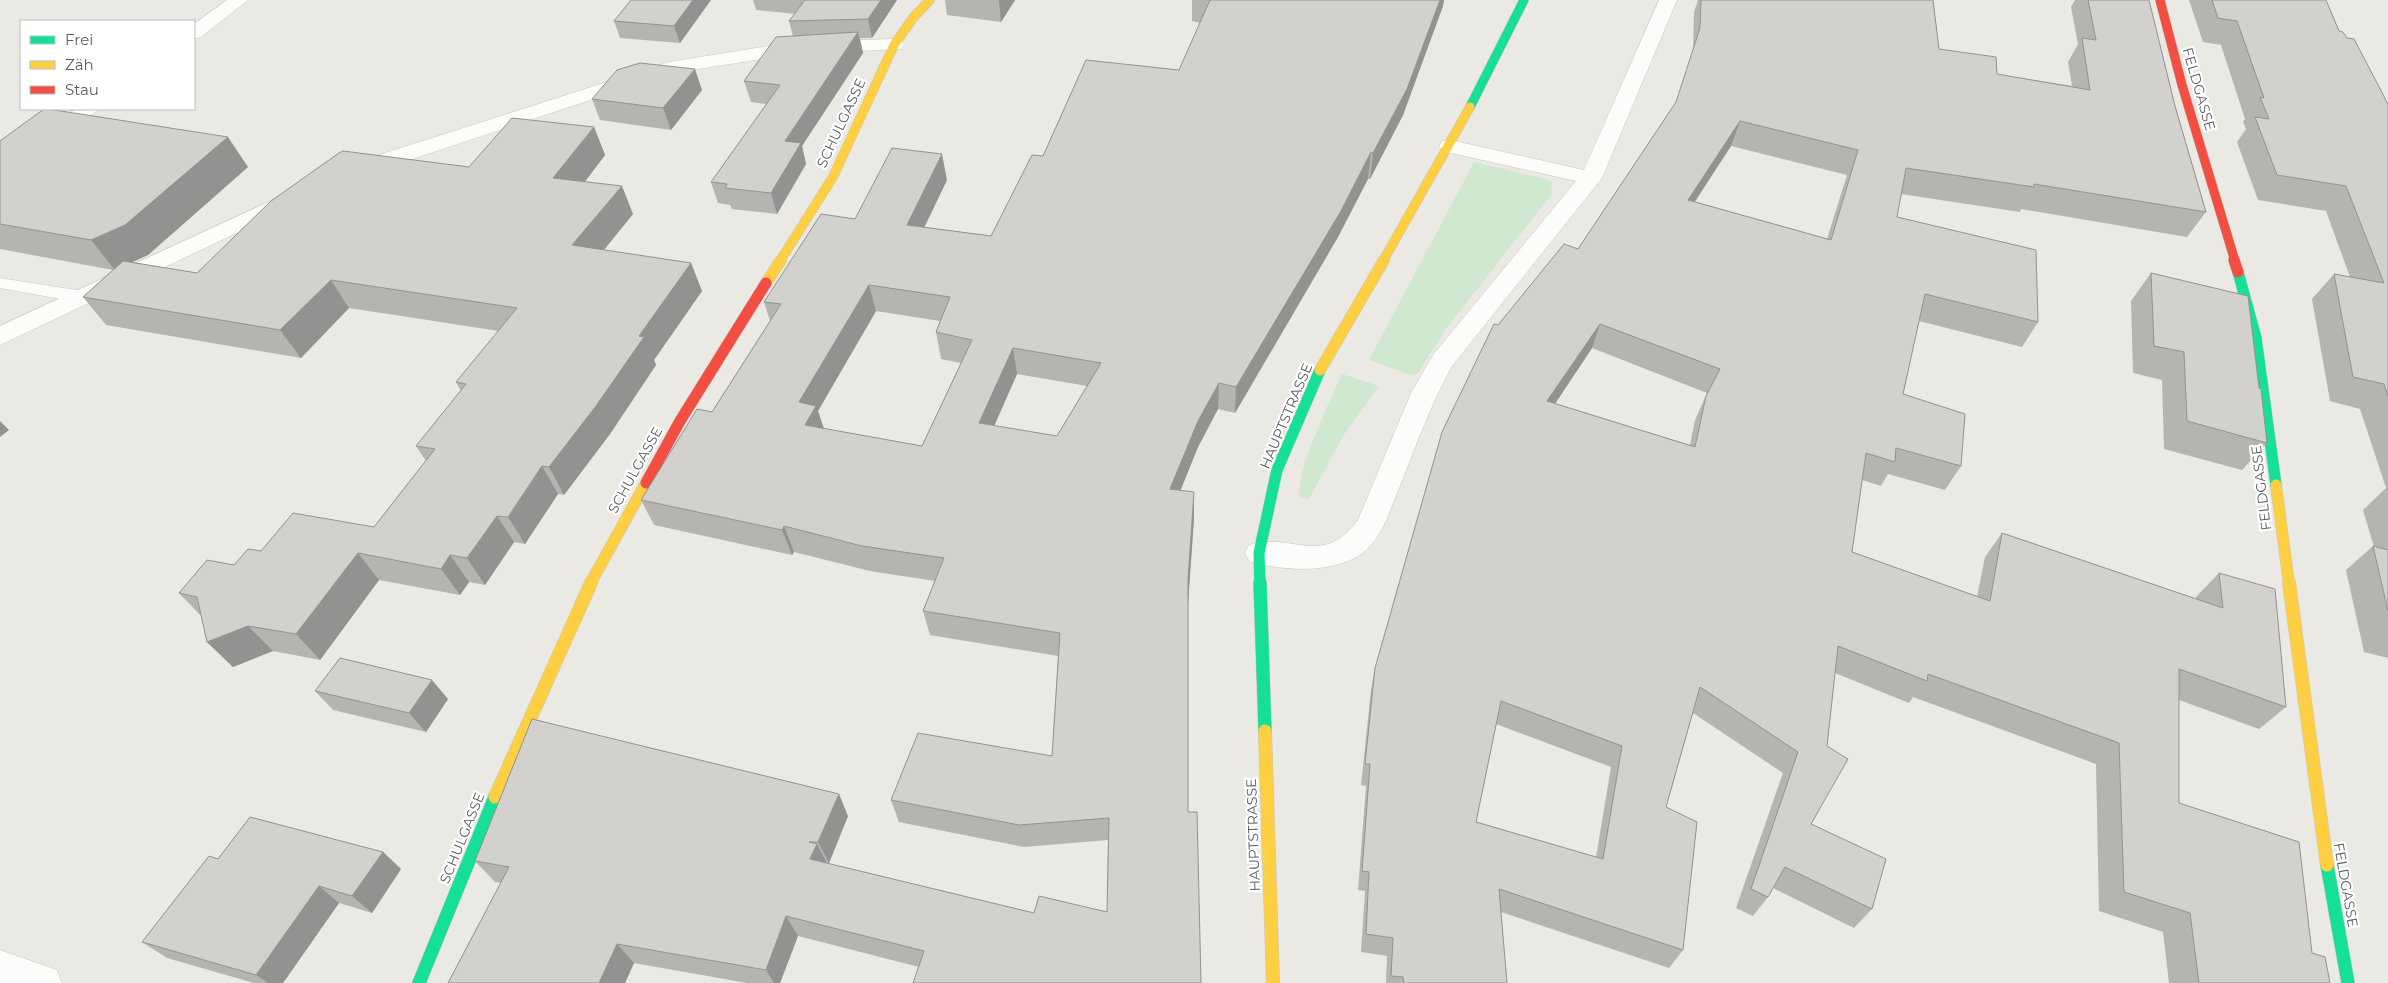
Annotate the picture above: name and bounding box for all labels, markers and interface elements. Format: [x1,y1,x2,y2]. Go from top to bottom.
legend [20,20,195,110]
text: Frei [65,30,93,49]
street label: FELDGASSE [2179,45,2219,133]
text: Zäh [65,55,94,74]
street label: SCHULGASSE [812,75,870,171]
text: Stau [65,80,99,99]
street label: HAUPTSTRASSE [1256,360,1316,472]
street label: SCHULGASSE [604,423,666,517]
street label: FELDGASSE [2247,444,2275,532]
street label: HAUPTSTRASSE [1242,778,1264,892]
street label: SCHULGASSE [436,790,488,886]
street label: FELDGASSE [2330,841,2362,929]

